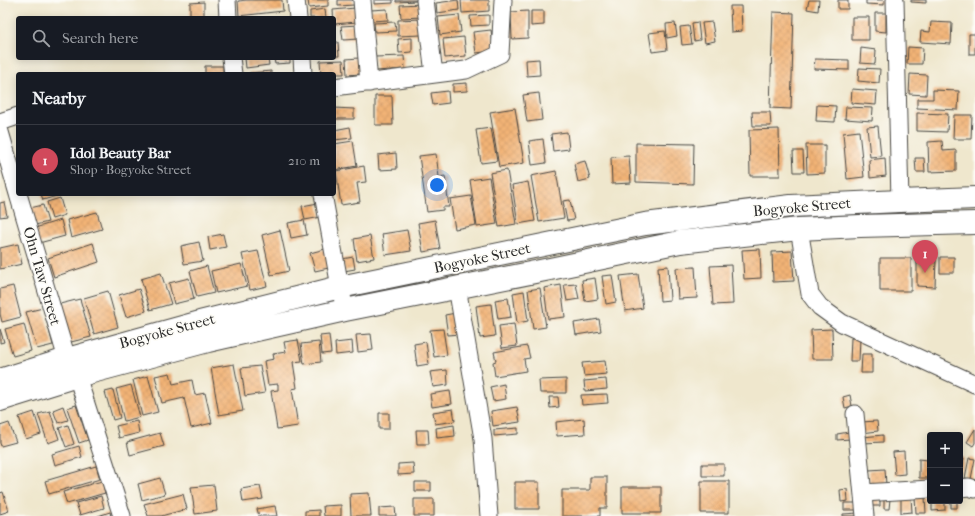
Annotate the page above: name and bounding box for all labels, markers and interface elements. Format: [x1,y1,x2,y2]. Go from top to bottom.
search box [16,16,336,60]
icon: search [30,27,52,49]
text: Search here [62,29,138,47]
text: Nearby [32,88,86,108]
text: Idol Beauty Bar [70,144,171,162]
text: 1 [43,153,47,168]
text: 210 m [288,153,320,168]
text: Shop · Bogyoke Street [70,162,191,177]
your location [427,175,447,195]
street label: Bogyoke Street [752,194,852,220]
street label: Ohn Taw Street [19,225,65,328]
street label: Bogyoke Street [432,239,533,277]
pin: 1 [912,240,938,273]
street label: Bogyoke Street [117,309,217,352]
map controls [927,432,963,504]
button: + [927,432,963,468]
button: − [927,468,963,504]

